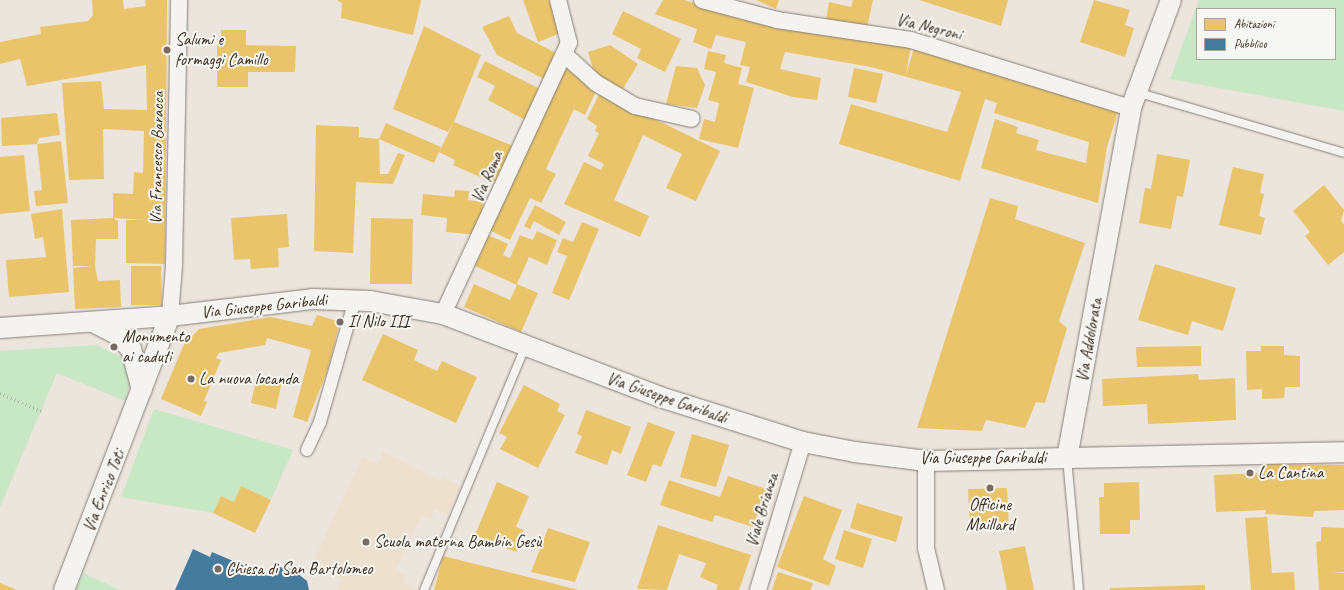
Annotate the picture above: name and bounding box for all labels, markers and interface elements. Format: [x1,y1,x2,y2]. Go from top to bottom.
legend [1196,8,1336,60]
street label: Via Negroni [894,9,964,45]
text: Abitazioni [1234,16,1274,32]
place label: Salumi e formaggi Camillo [175,30,268,70]
text: Pubblico [1234,36,1267,52]
marker: Salumi e formaggi Camillo [162,45,172,55]
street label: Via Francesco Baracca [146,91,168,225]
street label: Via Roma [467,148,507,206]
street label: Via Giuseppe Garibaldi [200,289,328,323]
street label: Via Addolorata [1072,296,1106,384]
place label: Il Nilo III [348,312,410,332]
marker: Il Nilo III [335,317,345,327]
place label: Monumento ai caduti [122,327,189,367]
marker: Monumento ai caduti [109,342,119,352]
street label: Via Giuseppe Garibaldi [604,368,730,428]
place label: La nuova locanda [199,369,297,389]
marker: La nuova locanda [186,374,196,384]
street label: Via Enrico Toti [78,447,130,535]
street label: Via Giuseppe Garibaldi [920,448,1046,468]
place label: La Cantina [1258,463,1323,483]
marker: La Cantina [1245,468,1255,478]
street label: Viale Brianza [741,471,783,549]
marker: Officine Maillard [985,483,995,493]
place label: Officine Maillard [966,495,1014,535]
place label: Scuola materna Bambin Gesù [374,532,541,552]
marker: Scuola materna Bambin Gesù [361,537,371,547]
place label: Chiesa di San Bartolomeo [226,559,373,579]
marker: Chiesa di San Bartolomeo [213,564,223,574]

